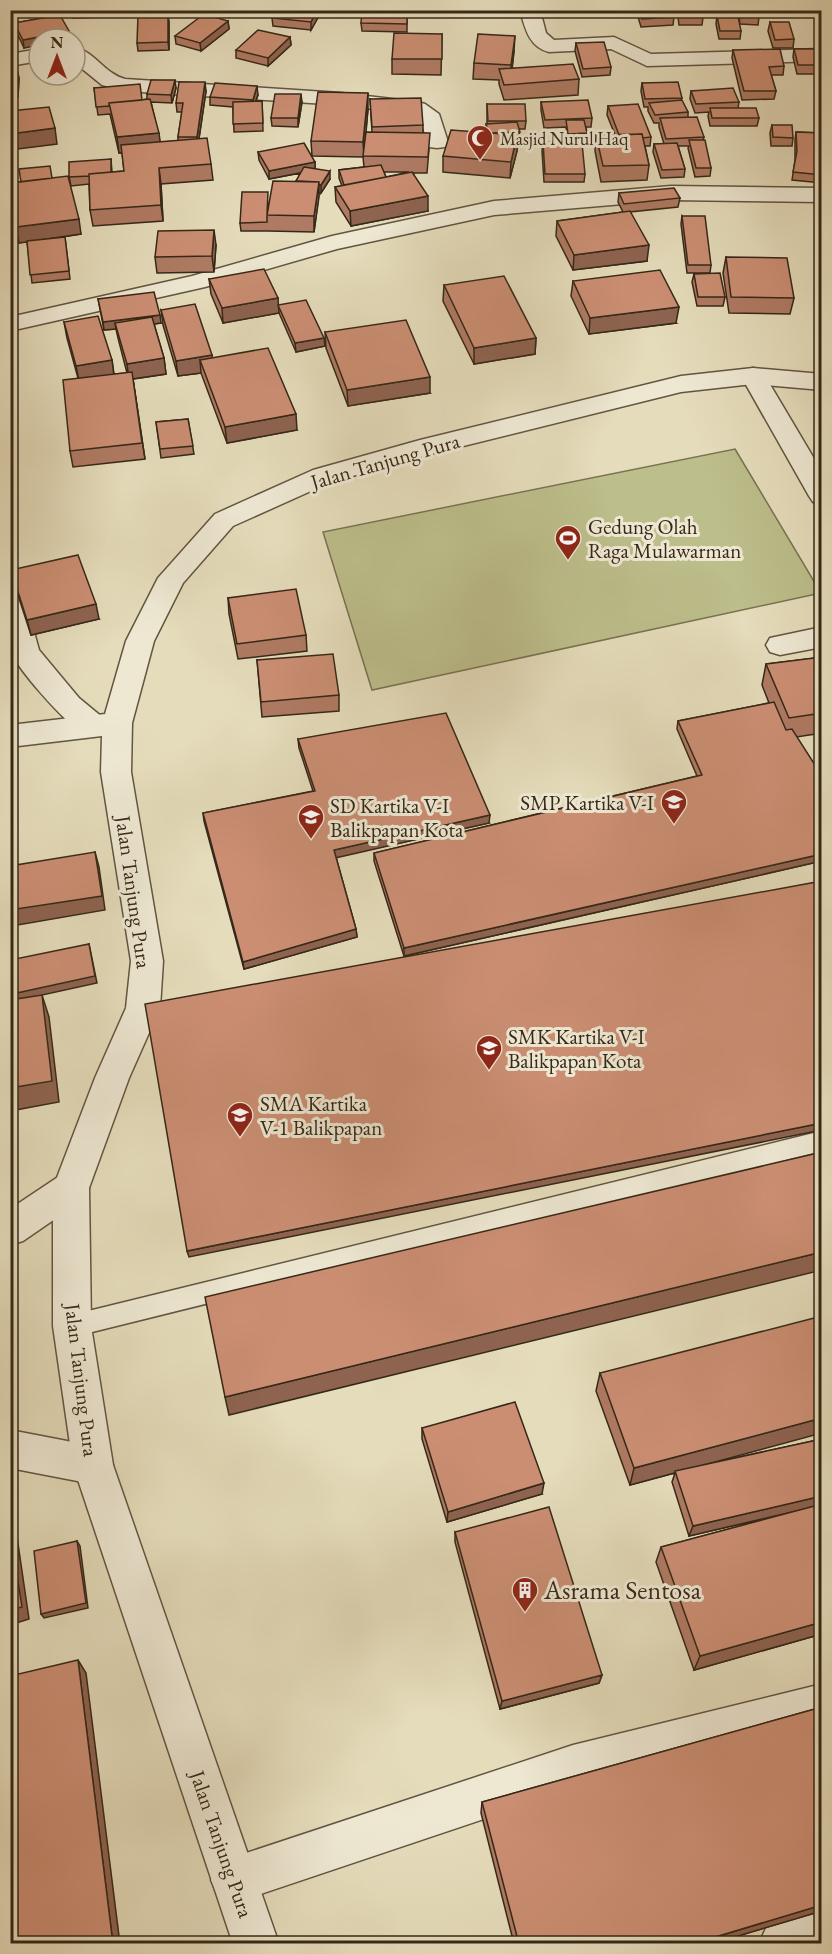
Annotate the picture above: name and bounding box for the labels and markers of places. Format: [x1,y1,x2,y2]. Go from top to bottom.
mosque icon: Masjid Nurul Haq [465,123,495,161]
place label: Masjid Nurul Haq [500,127,629,150]
place label: Gedung Olah Raga Mulawarman [588,513,741,564]
sports icon: Gedung Olah Raga Mulawarman [553,523,583,561]
school or university icon: SMP Kartika V-I [659,787,689,825]
place label: SMP Kartika V-I [520,789,654,816]
place label: SD Kartika V-I Balikpapan Kota [330,792,464,843]
school or university icon: SD Kartika V-I Balikpapan Kota [296,802,326,840]
place label: SMK Kartika V-I Balikpapan Kota [508,1023,645,1074]
school or university icon: SMK Kartika V-I Balikpapan Kota [474,1033,504,1071]
place label: SMA Kartika V-1 Balikpapan [260,1090,382,1141]
school or university icon: SMA Kartika V-1 Balikpapan [225,1100,255,1138]
place label: Asrama Sentosa [543,1573,702,1607]
building icon: Asrama Sentosa [510,1575,540,1613]

